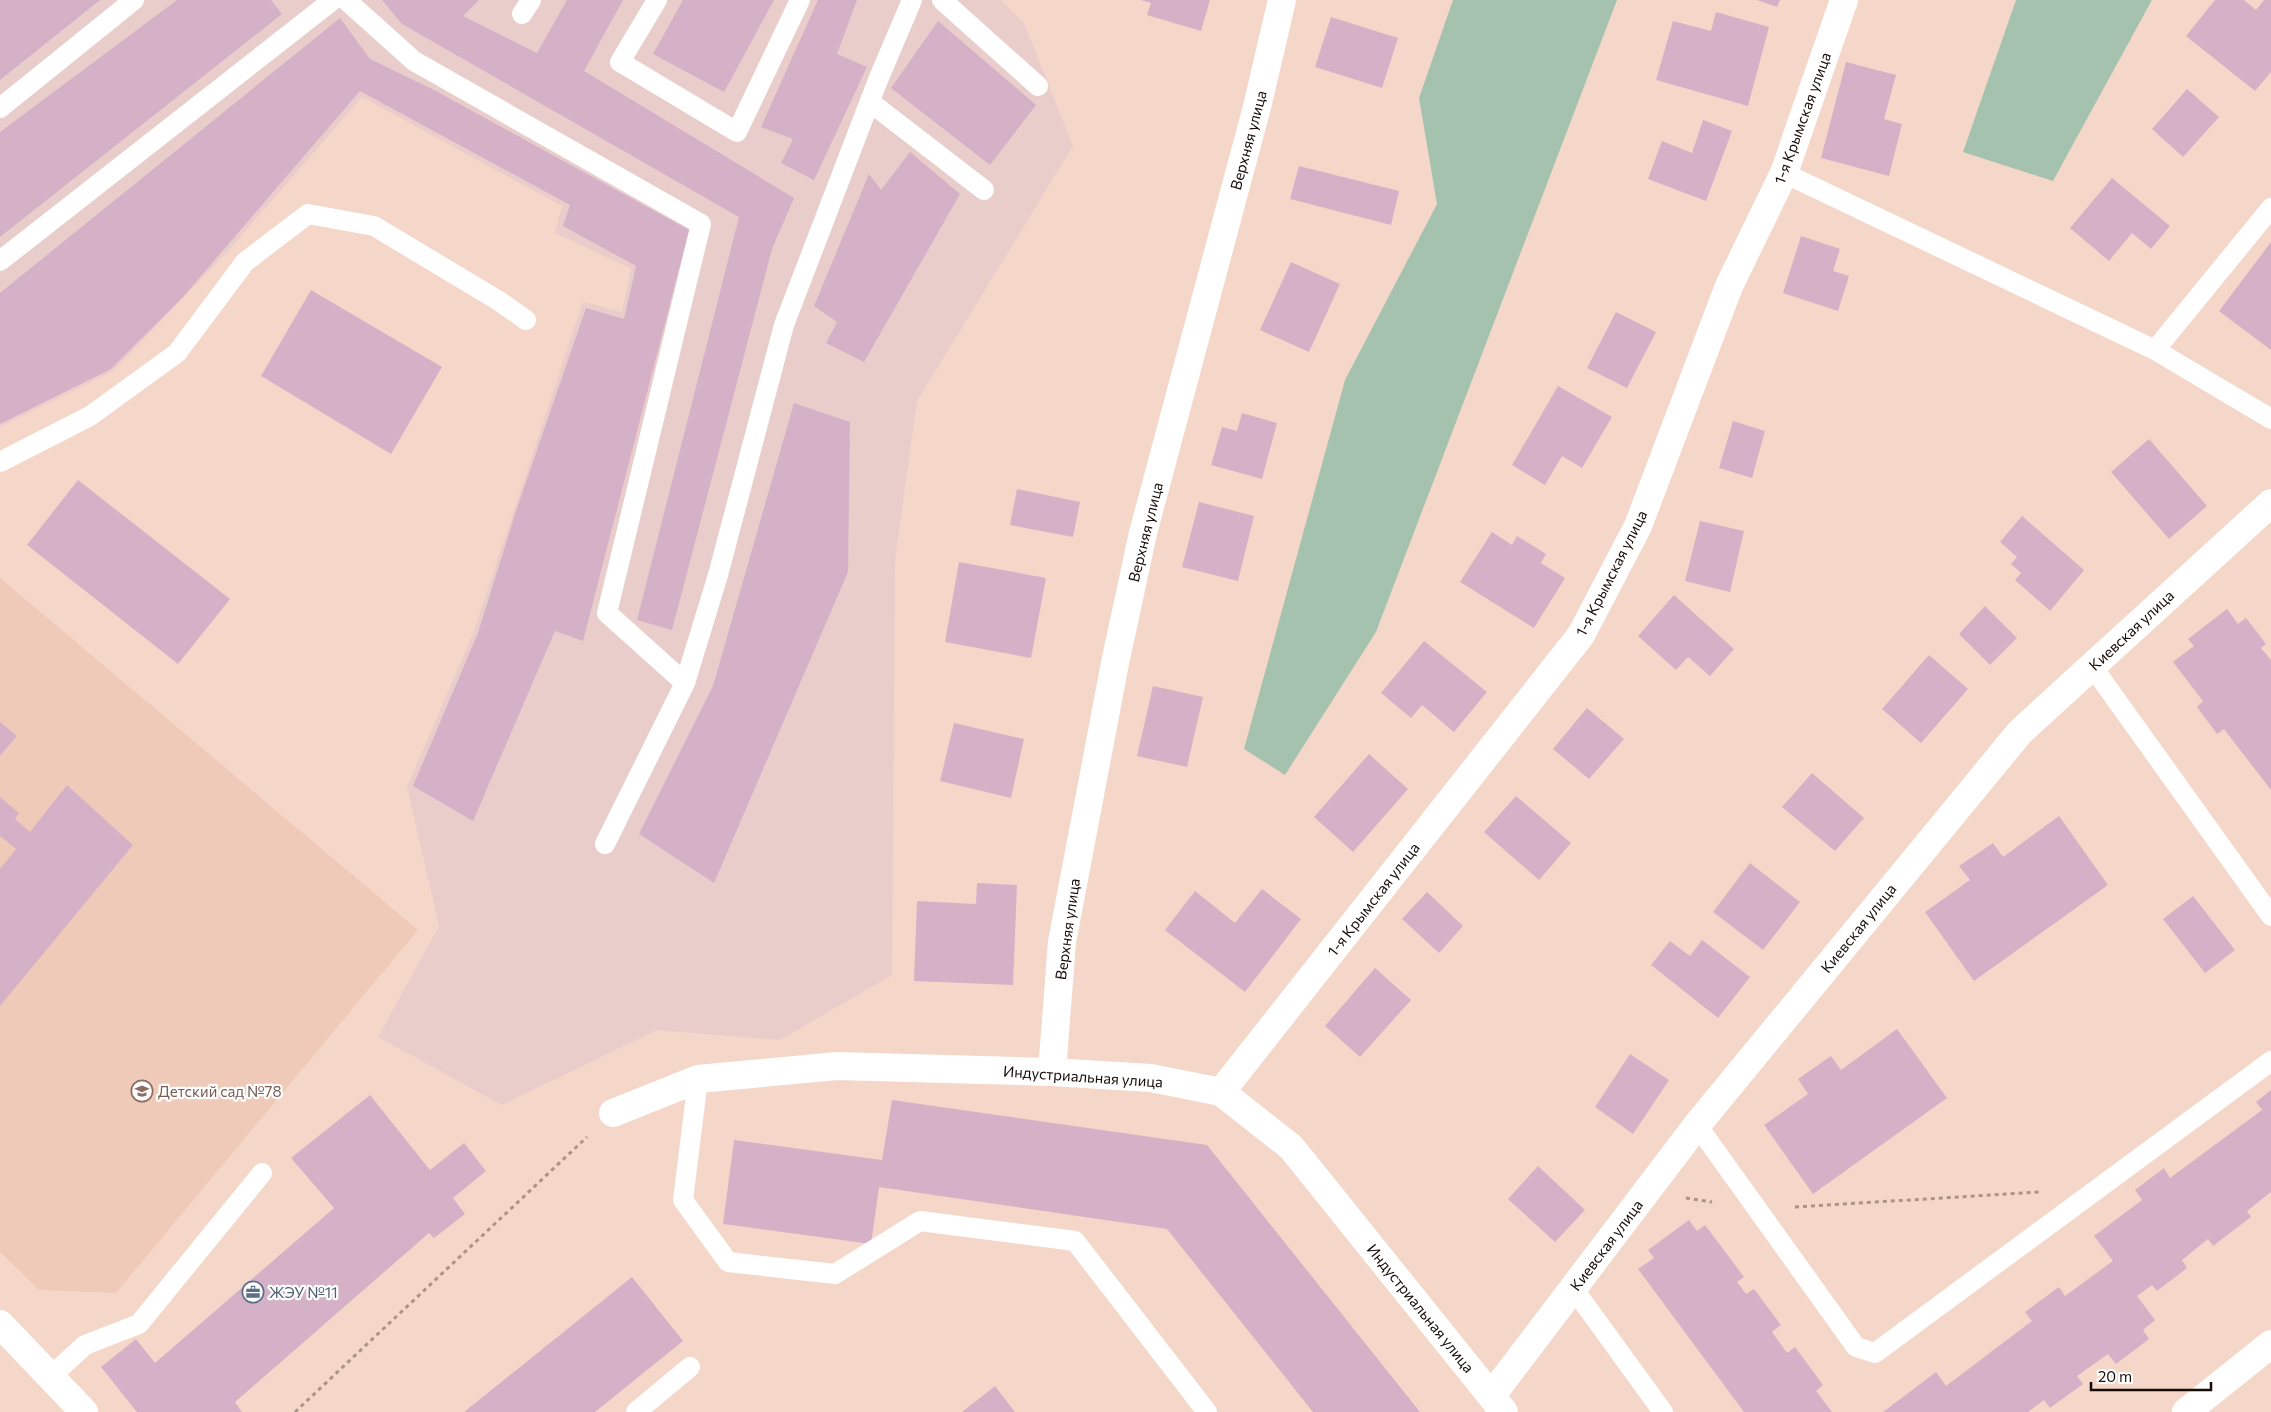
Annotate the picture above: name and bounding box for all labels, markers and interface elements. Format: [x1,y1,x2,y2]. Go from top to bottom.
street label: 1-я Крымская улица [1770,50,1834,186]
street label: Верхняя улица [1226,88,1270,192]
street label: Верхняя улица [1124,480,1166,584]
street label: 1-я Крымская улица [1571,507,1651,639]
street label: Киевская улица [2085,586,2177,674]
street label: 1-я Крымская улица [1323,839,1423,959]
street label: Верхняя улица [1051,877,1083,981]
street label: Киевская улица [1817,880,1899,976]
street label: Индустриальная улица [1003,1061,1163,1091]
school or university icon: Детский сад №78 [130,1079,154,1103]
place label: Детский сад №78 [158,1082,282,1100]
street label: Киевская улица [1566,1196,1646,1294]
street label: Индустриальная улица [1364,1240,1478,1376]
office icon: ЖЭУ №11 [241,1280,265,1304]
place label: ЖЭУ №11 [269,1283,338,1301]
scale bar [2091,1360,2211,1392]
text: 20 m [2098,1367,2132,1385]

